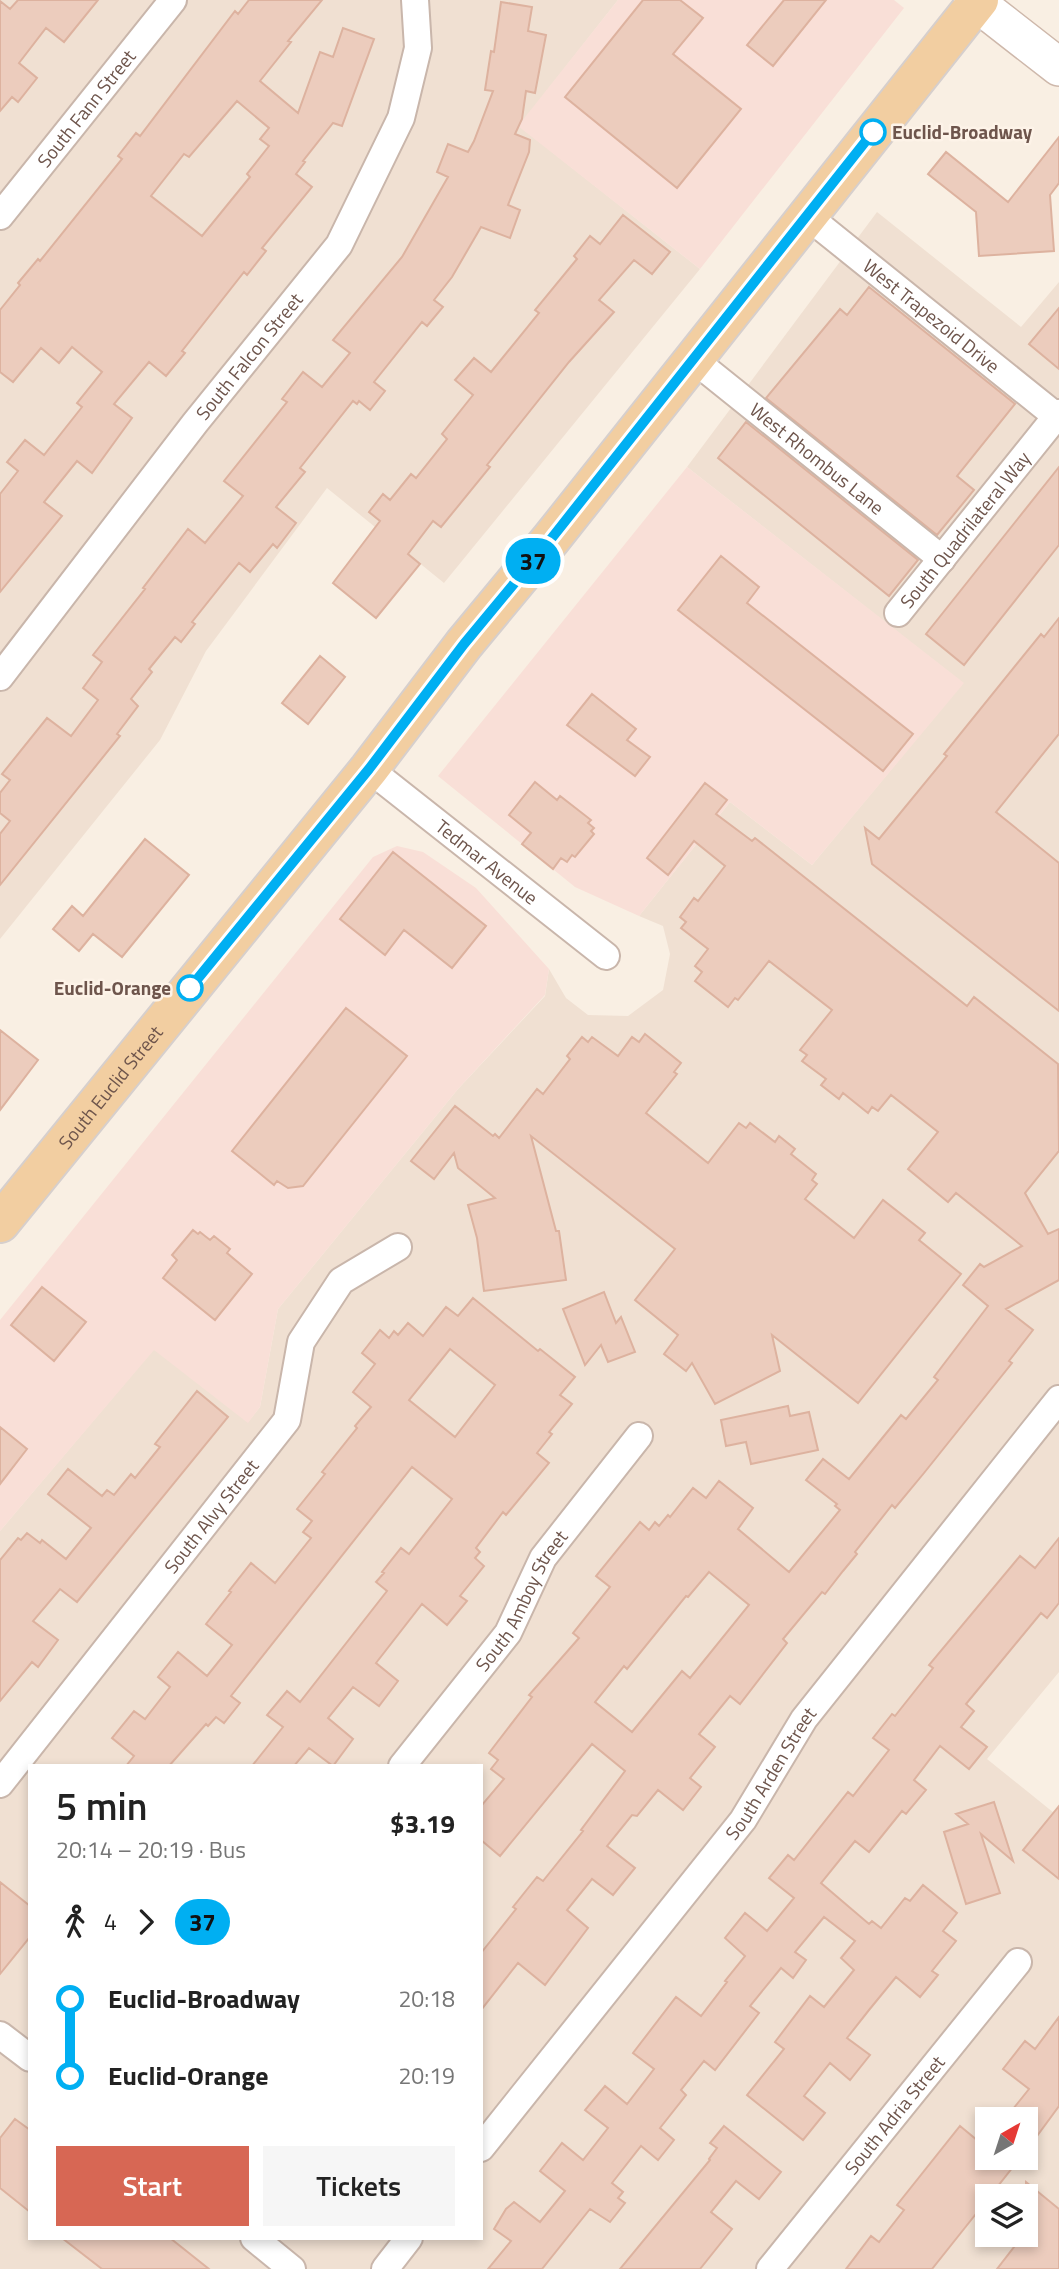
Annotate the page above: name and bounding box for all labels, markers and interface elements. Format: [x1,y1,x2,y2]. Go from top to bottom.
street label: South Fann Street [30,42,142,173]
place label: Euclid-Broadway [892,117,1033,146]
marker: Euclid-Broadway [860,119,886,145]
street label: West Trapezoid Drive [857,251,1007,380]
street label: South Falcon Street [188,286,309,426]
street label: West Rhombus Lane [744,395,891,521]
street label: South Quadrilateral Way [892,444,1037,614]
line badge: 37 [502,538,564,584]
text: 37 [520,543,546,579]
street label: Tedmar Avenue [430,812,545,911]
place label: Euclid-Orange [54,973,171,1002]
marker: Euclid-Orange [177,975,203,1001]
street label: South Euclid Street [51,1018,169,1155]
street label: South Alvy Street [156,1452,265,1579]
street label: South Amboy Street [468,1523,574,1677]
street label: South Arden Street [718,1700,823,1846]
text: 5 min [56,1777,147,1835]
text: $3.19 [390,1804,455,1843]
text: 20:14 – 20:19 · Bus [56,1832,246,1867]
icon: walk [56,1903,94,1941]
icon: forward [127,1903,165,1941]
text: 4 [104,1904,117,1939]
text: 37 [189,1904,216,1940]
text: Euclid-Broadway [108,1979,300,2018]
text: 20:18 [398,1981,455,2016]
street label: South Adria Street [837,2048,951,2181]
text: Euclid-Orange [108,2056,268,2095]
text: 20:19 [398,2058,455,2093]
north arrow [975,2107,1038,2170]
map controls [975,2107,1038,2247]
button: Start [56,2146,249,2226]
button: Tickets [263,2146,455,2226]
button: layers [975,2184,1038,2247]

